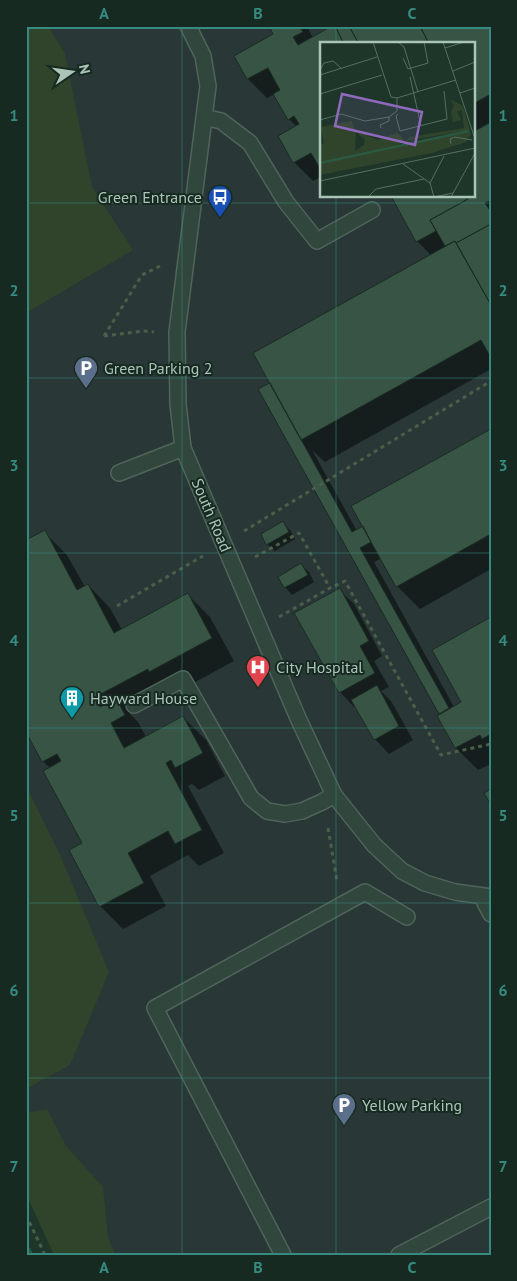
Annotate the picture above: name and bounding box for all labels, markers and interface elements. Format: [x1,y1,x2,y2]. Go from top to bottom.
text: A [99,3,109,23]
text: B [253,3,263,23]
text: C [408,3,417,23]
inset map [320,42,474,198]
north arrow [48,48,98,98]
text: N [75,63,94,76]
text: 1 [9,105,19,125]
text: 1 [498,105,508,125]
bus stop icon: Green Entrance [207,184,233,218]
place label: Green Entrance [98,187,202,207]
text: 2 [9,280,19,300]
text: 2 [498,280,508,300]
parking icon: Green Parking 2 [73,355,99,389]
place label: Green Parking 2 [104,358,212,378]
text: 3 [9,455,19,475]
text: 3 [498,455,508,475]
street label: South Road [188,475,236,555]
text: 4 [9,630,19,650]
text: 4 [498,630,508,650]
hospital icon: City Hospital [245,654,271,688]
place label: City Hospital [276,657,363,677]
building icon: Hayward House [59,685,85,719]
place label: Hayward House [90,688,197,708]
text: 5 [9,805,19,825]
text: 5 [498,805,508,825]
text: 6 [9,980,19,1000]
text: 6 [498,980,508,1000]
parking icon: Yellow Parking [331,1092,357,1126]
place label: Yellow Parking [362,1095,462,1115]
text: 7 [9,1156,19,1176]
text: 7 [498,1156,508,1176]
text: A [99,1257,109,1277]
text: B [253,1257,263,1277]
text: C [408,1257,417,1277]

